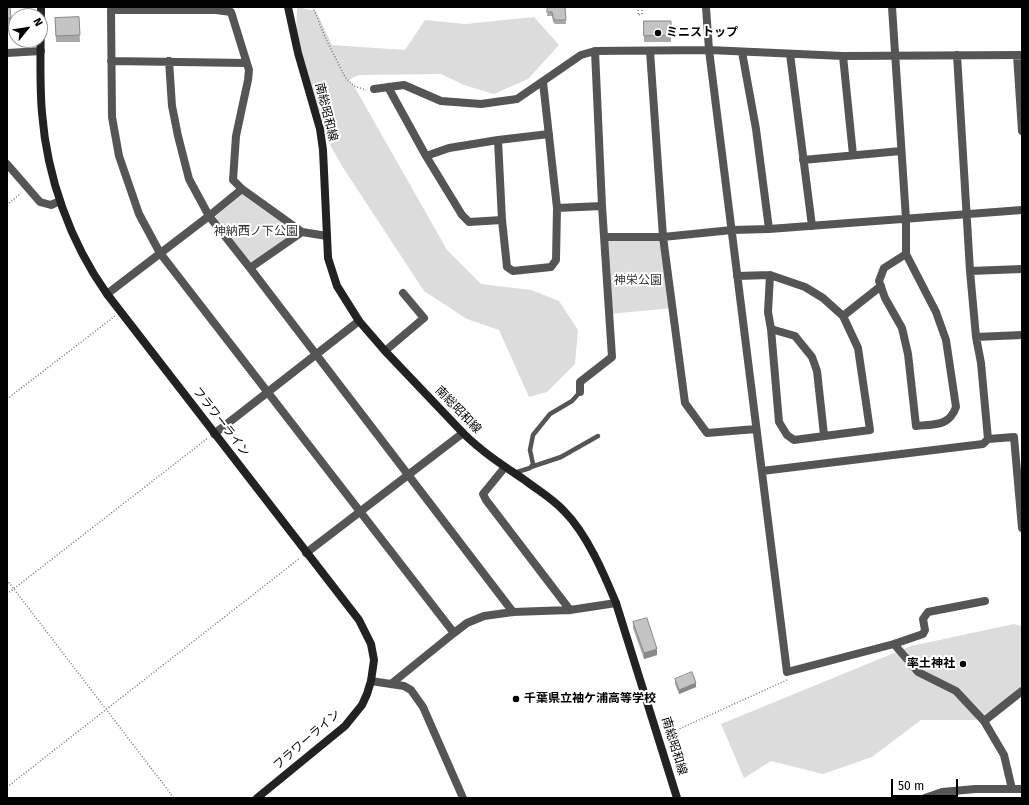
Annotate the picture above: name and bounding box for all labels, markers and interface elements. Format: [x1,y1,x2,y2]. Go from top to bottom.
north arrow [8,8,48,48]
text: N [31,16,45,29]
place label: ミニストップ [666,26,738,40]
marker: ミニストップ [653,28,663,38]
street label: 南総昭和線 [312,81,340,143]
park label: 神納西ノ下公園 [214,225,298,239]
park label: 神栄公園 [614,274,662,288]
street label: 南総昭和線 [432,383,484,437]
street label: フラワーライン [189,384,253,460]
place label: 率土神社 [907,657,955,671]
marker: 率土神社 [958,659,968,669]
place label: 千葉県立袖ケ浦高等学校 [524,692,656,706]
marker: 千葉県立袖ケ浦高等学校 [511,694,521,704]
street label: フラワーライン [271,707,343,773]
street label: 南総昭和線 [658,715,690,777]
scale bar [893,771,960,797]
text: 50 m [898,779,924,793]

